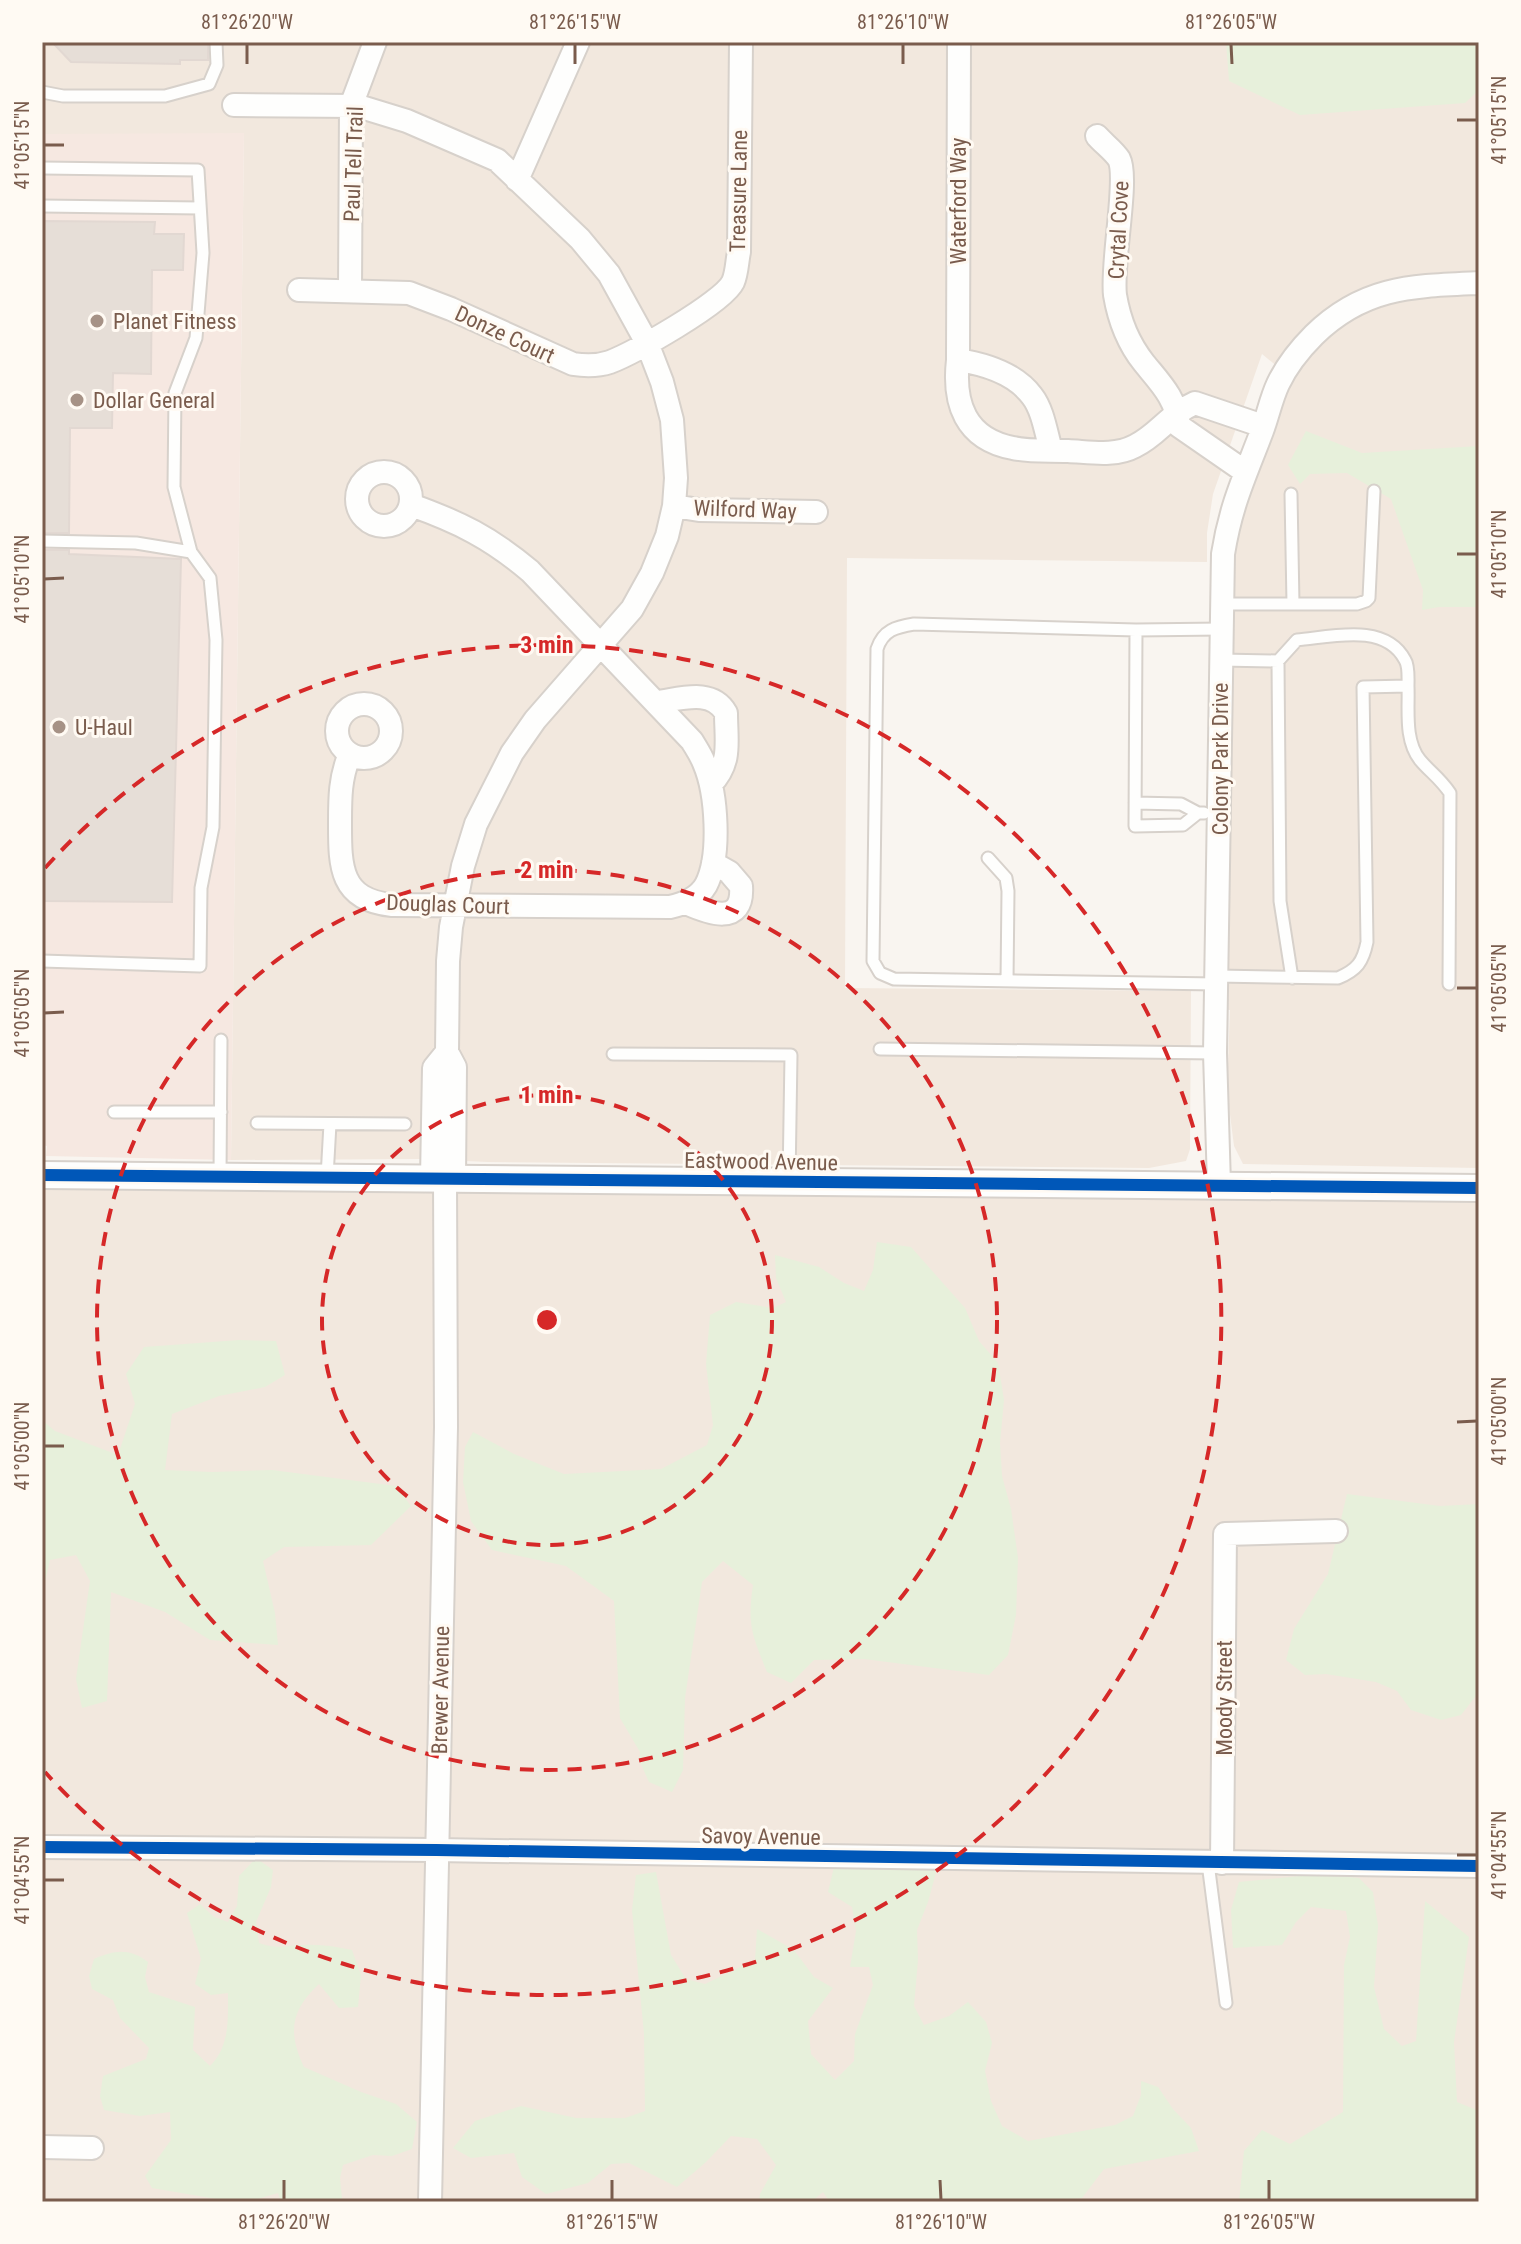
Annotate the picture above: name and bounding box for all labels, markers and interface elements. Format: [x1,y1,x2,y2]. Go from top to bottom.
text: 81°26'20"W [201,10,293,34]
text: 81°26'15"W [529,10,621,34]
text: 81°26'10"W [857,10,949,34]
text: 81°26'05"W [1185,10,1277,34]
text: 41°05'15"N [1487,75,1511,165]
text: 41°05'15"N [10,100,34,190]
street label: Paul Tell Trail [339,106,368,222]
street label: Treasure Lane [725,130,752,252]
street label: Waterford Way [946,137,971,265]
street label: Crytal Cove [1103,180,1134,280]
street label: Donze Court [451,301,559,368]
place label: Planet Fitness [113,309,236,334]
marker: Planet Fitness [88,312,106,330]
place label: Dollar General [93,388,215,413]
marker: Dollar General [68,391,86,409]
street label: Wilford Way [693,495,797,524]
text: 41°05'10"N [1487,509,1511,599]
text: 41°05'10"N [10,534,34,624]
text: 3 min [520,631,574,659]
street label: Colony Park Drive [1208,683,1233,835]
place label: U-Haul [75,715,133,740]
marker: U-Haul [50,718,68,736]
text: 2 min [520,856,574,884]
street label: Douglas Court [386,890,510,919]
text: 41°05'05"N [1487,943,1511,1033]
text: 41°05'05"N [10,968,34,1058]
text: 1 min [520,1081,574,1109]
street label: Eastwood Avenue [684,1148,838,1175]
centre of rings [533,1306,561,1334]
text: 41°05'00"N [1487,1376,1511,1466]
text: 41°05'00"N [10,1401,34,1491]
street label: Brewer Avenue [427,1626,454,1754]
street label: Moody Street [1212,1640,1237,1756]
text: 41°04'55"N [1487,1810,1511,1900]
street label: Savoy Avenue [701,1823,821,1850]
text: 41°04'55"N [10,1835,34,1925]
text: 81°26'20"W [238,2210,330,2234]
text: 81°26'15"W [566,2210,658,2234]
text: 81°26'10"W [895,2210,987,2234]
text: 81°26'05"W [1223,2210,1315,2234]

